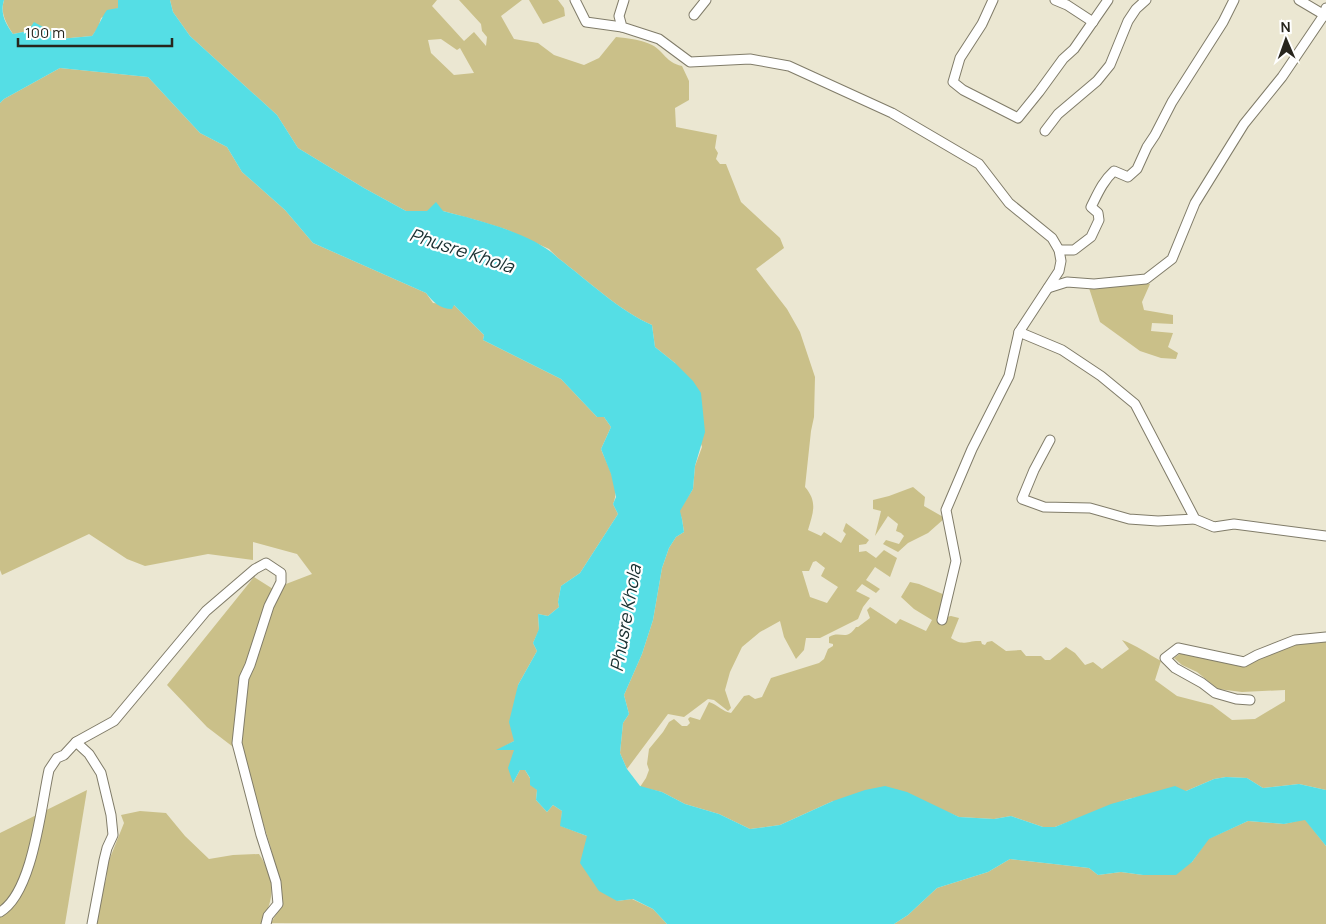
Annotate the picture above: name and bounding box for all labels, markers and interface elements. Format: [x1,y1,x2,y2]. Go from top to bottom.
scale bar [18,15,171,47]
north arrow [1261,15,1311,65]
text: N [1280,17,1291,36]
text: 100 m [25,22,65,43]
water label: Phusre Khola [407,222,518,278]
water label: Phusre Khola [604,562,646,673]

